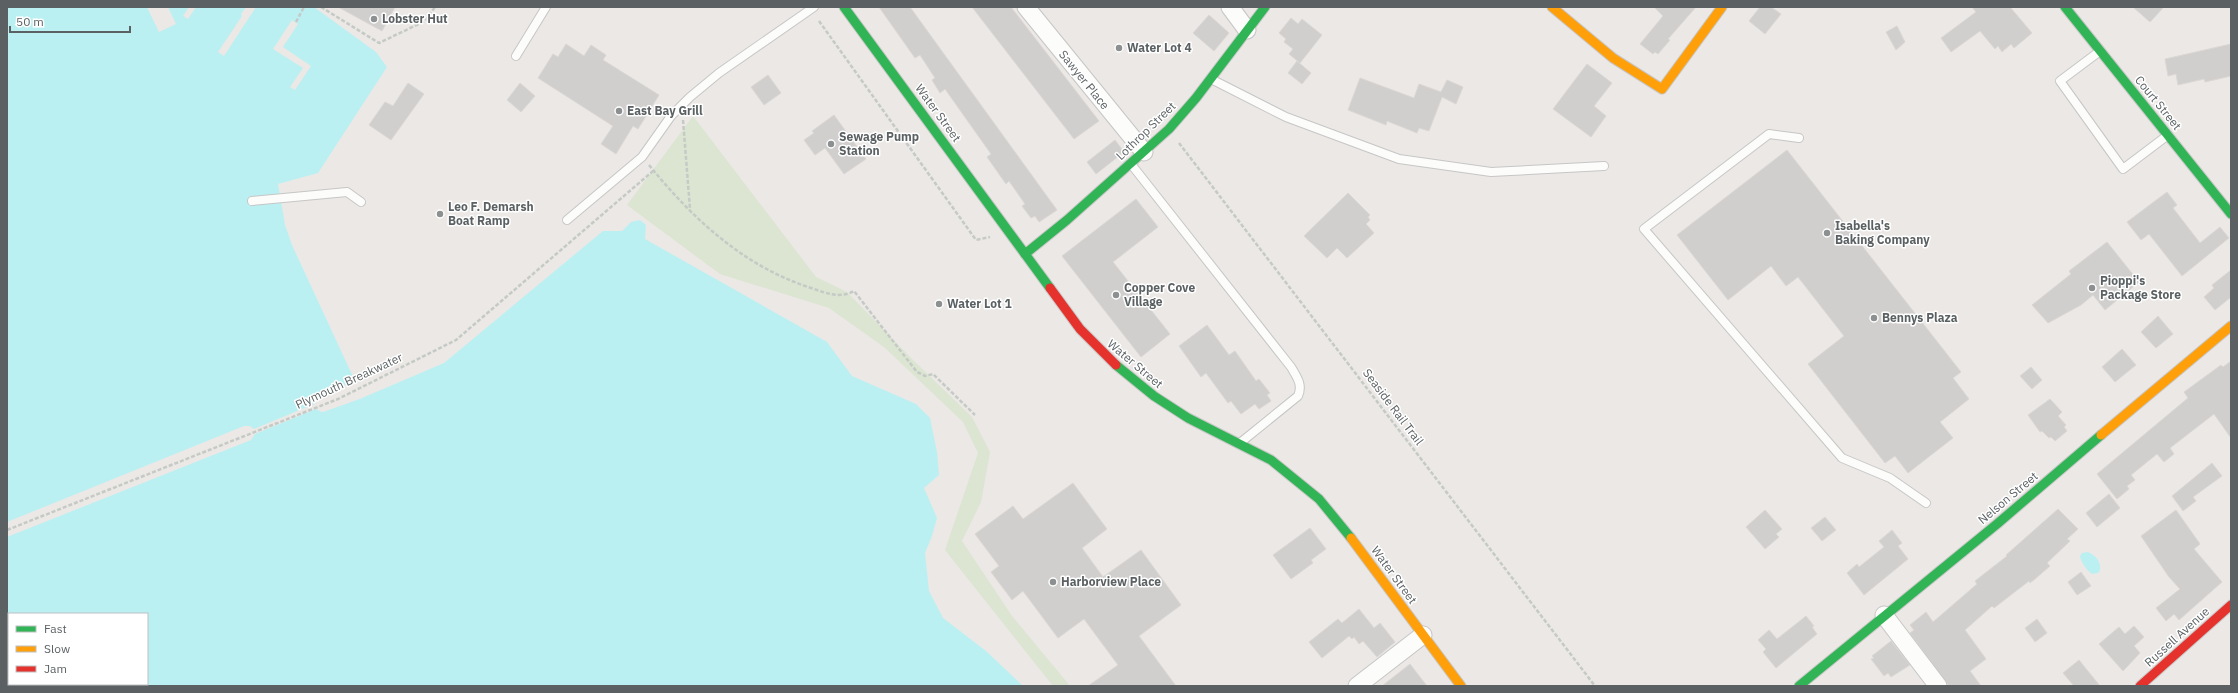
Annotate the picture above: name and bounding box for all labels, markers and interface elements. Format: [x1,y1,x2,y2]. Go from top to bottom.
scale bar [10,8,130,34]
place label: Lobster Hut [382,11,448,26]
text: 50 m [16,14,44,29]
marker: Lobster Hut [369,14,379,24]
place label: Water Lot 4 [1127,40,1192,55]
marker: Water Lot 4 [1114,43,1124,53]
street label: Sawyer Place [1056,47,1113,113]
street label: Court Street [2132,73,2185,133]
street label: Water Street [912,81,964,145]
street label: Lothrop Street [1113,98,1179,163]
place label: East Bay Grill [627,103,703,118]
marker: East Bay Grill [614,106,624,116]
place label: Sewage Pump Station [839,129,919,158]
marker: Sewage Pump Station [826,139,836,149]
place label: Leo F. Demarsh Boat Ramp [448,199,534,228]
marker: Leo F. Demarsh Boat Ramp [435,209,445,219]
place label: Isabella's Baking Company [1835,218,1930,247]
marker: Isabella's Baking Company [1822,228,1832,238]
place label: Pioppi's Package Store [2100,273,2181,302]
place label: Copper Cove Village [1124,280,1195,309]
marker: Pioppi's Package Store [2087,283,2097,293]
marker: Copper Cove Village [1111,290,1121,300]
place label: Water Lot 1 [947,296,1012,311]
marker: Water Lot 1 [934,299,944,309]
place label: Bennys Plaza [1882,310,1958,325]
marker: Bennys Plaza [1869,313,1879,323]
street label: Water Street [1104,336,1166,391]
street label: Plymouth Breakwater [293,349,405,412]
street label: Seaside Rail Trail [1360,366,1427,448]
street label: Nelson Street [1975,468,2041,527]
street label: Water Street [1368,543,1420,607]
place label: Harborview Place [1061,574,1161,589]
marker: Harborview Place [1048,577,1058,587]
street label: Russell Avenue [2141,603,2212,670]
legend [8,613,148,685]
text: Fast [44,621,67,636]
text: Slow [44,641,70,656]
text: Jam [44,661,67,676]

